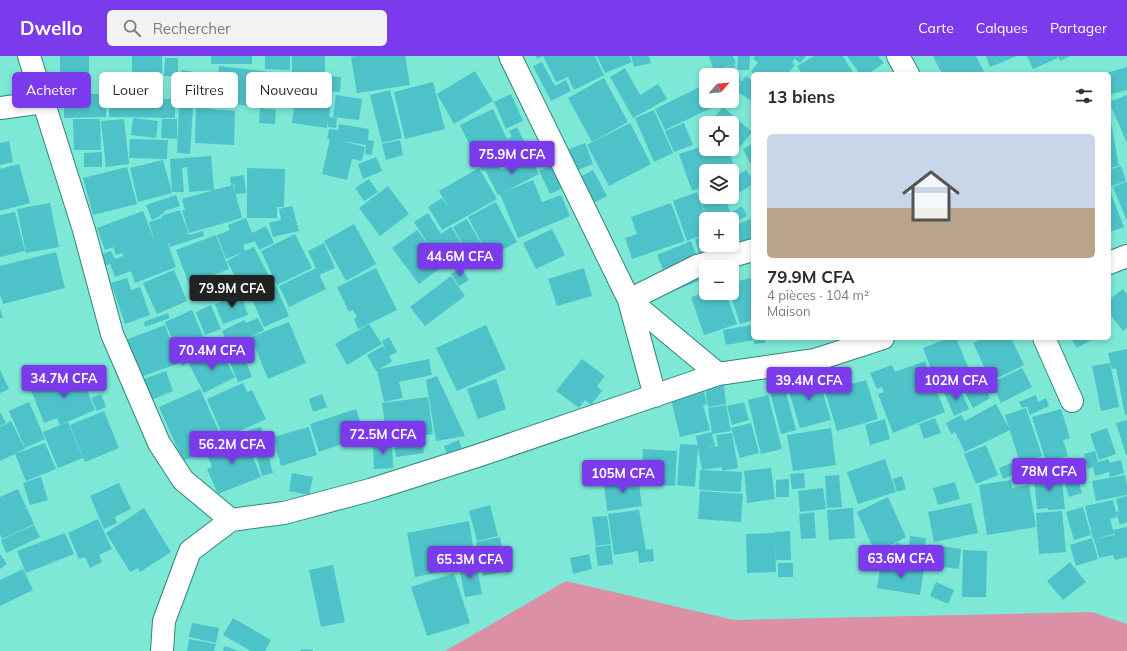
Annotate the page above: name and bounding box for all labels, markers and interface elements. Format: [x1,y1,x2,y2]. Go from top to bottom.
search box [107,10,387,46]
text: Dwello [20,16,83,40]
icon: search [121,17,143,39]
text: Rechercher [153,19,231,38]
text: Carte [918,19,954,37]
text: Calques [976,19,1028,37]
text: Partager [1050,19,1107,37]
north arrow [699,68,739,108]
map controls [699,68,739,300]
chip: Acheter [12,72,91,108]
chip: Louer [99,72,163,108]
chip: Filtres [171,72,238,108]
chip: Nouveau [246,72,332,108]
icon: filters [1073,85,1095,107]
text: 13 biens [767,86,835,107]
button: locate [699,116,739,156]
pin: 75.9M CFA [466,141,558,175]
text: 75.9M CFA [479,146,545,162]
icon: home [895,160,967,232]
button: layers [699,164,739,204]
button: + [699,212,739,252]
pin: 44.6M CFA [414,243,506,277]
text: 44.6M CFA [427,248,493,264]
button: − [699,260,739,300]
text: 79.9M CFA [767,266,854,287]
pin: 79.9M CFA [186,275,278,309]
text: 79.9M CFA [199,280,265,296]
text: 4 pièces · 104 m² [767,287,869,303]
text: Maison [767,303,811,319]
pin: 70.4M CFA [166,337,258,371]
text: 70.4M CFA [179,342,245,358]
pin: 34.7M CFA [18,365,110,399]
pin: 39.4M CFA [763,367,855,401]
pin: 102M CFA [915,367,997,401]
text: 34.7M CFA [31,370,97,386]
text: 39.4M CFA [776,372,842,388]
text: 102M CFA [924,372,988,388]
pin: 72.5M CFA [337,421,429,455]
text: 72.5M CFA [350,426,416,442]
pin: 56.2M CFA [186,431,278,465]
text: 56.2M CFA [199,436,265,452]
pin: 78M CFA [1012,458,1086,492]
pin: 105M CFA [582,460,664,494]
text: 78M CFA [1021,463,1077,479]
text: 105M CFA [591,465,655,481]
pin: 63.6M CFA [855,545,947,579]
pin: 65.3M CFA [424,546,516,580]
text: 63.6M CFA [868,550,934,566]
text: 65.3M CFA [437,551,503,567]

